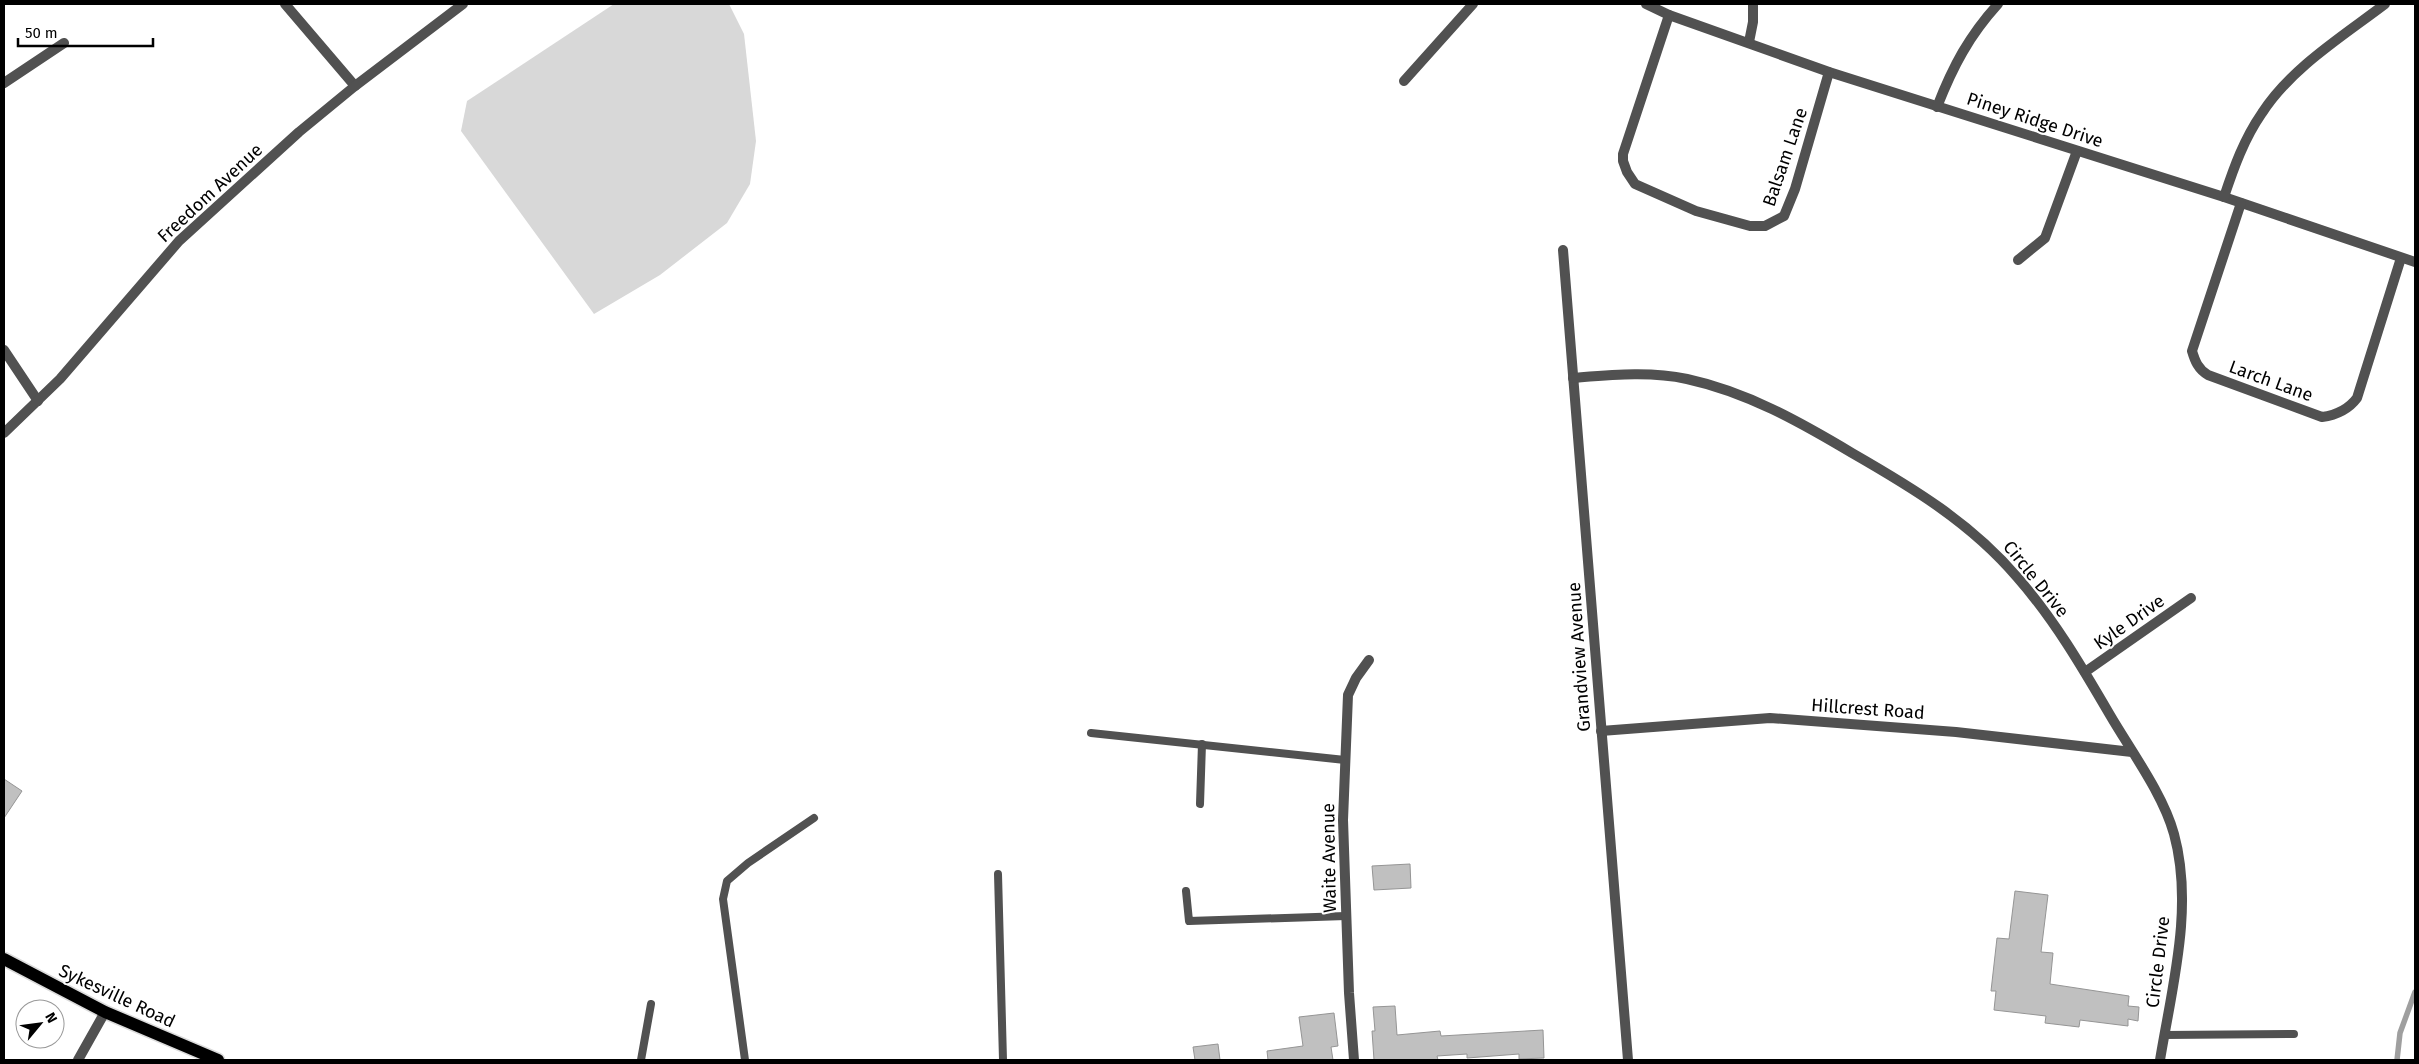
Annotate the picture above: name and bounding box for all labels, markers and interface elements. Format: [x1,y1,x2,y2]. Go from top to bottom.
scale bar [18,15,152,47]
text: 50 m [25,24,58,42]
street label: Piney Ridge Drive [1964,88,2106,152]
street label: Balsam Lane [1758,105,1812,209]
street label: Freedom Avenue [153,139,267,247]
street label: Larch Lane [2226,356,2316,406]
street label: Circle Drive [1998,536,2074,622]
street label: Grandview Avenue [1563,581,1595,733]
street label: Kyle Drive [2089,590,2169,654]
street label: Hillcrest Road [1810,694,1926,724]
street label: Waite Avenue [1317,803,1341,913]
street label: Circle Drive [2141,915,2175,1009]
street label: Sykesville Road [55,959,179,1033]
north arrow [15,999,65,1049]
text: N [41,1010,61,1026]

